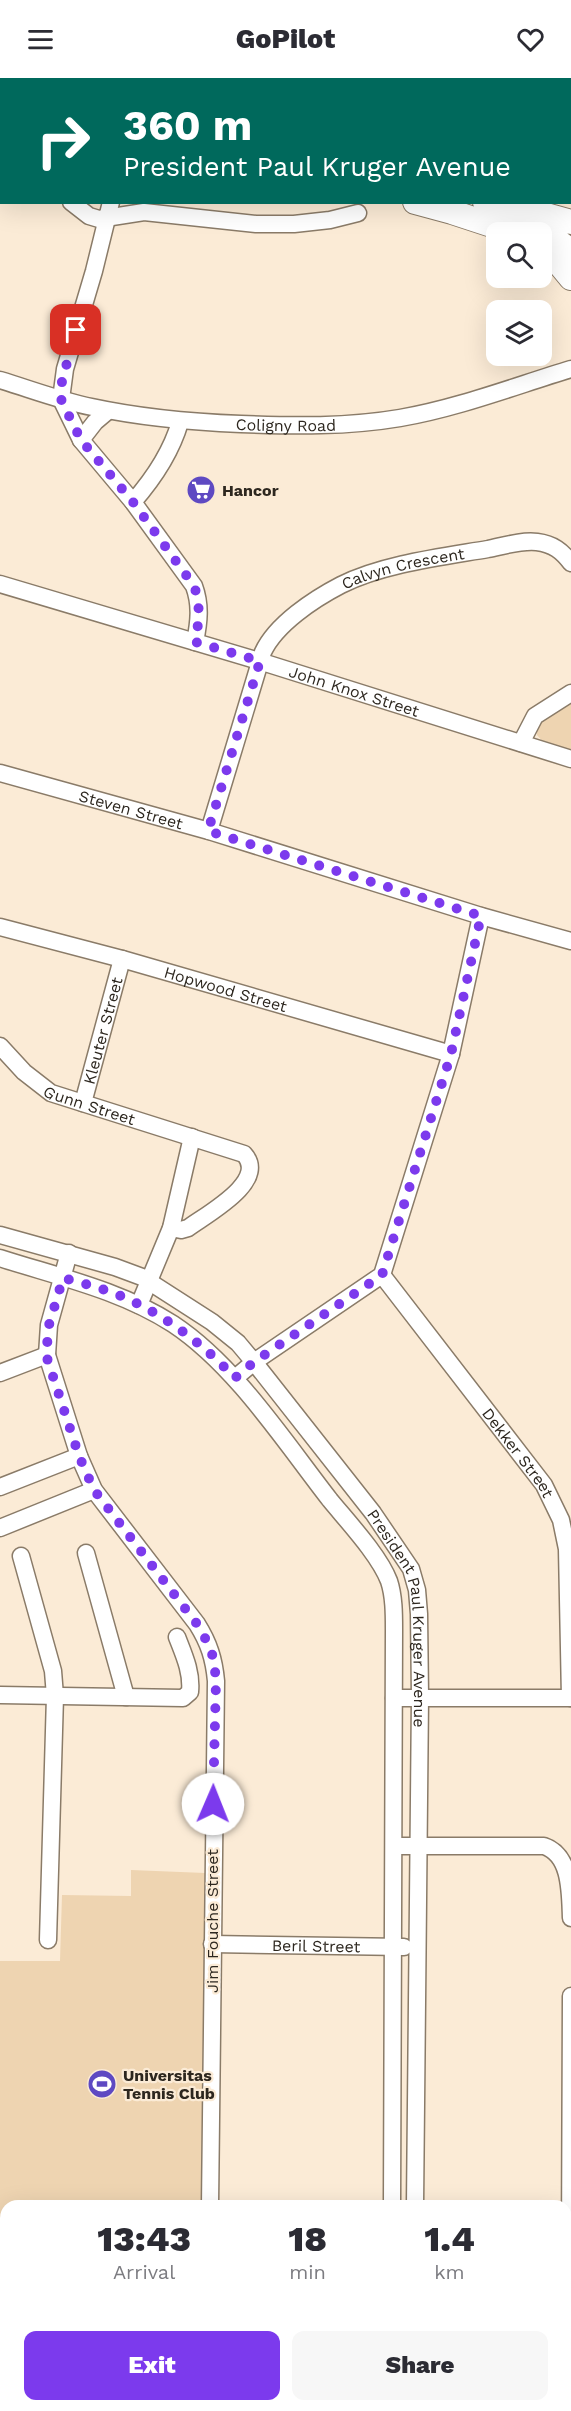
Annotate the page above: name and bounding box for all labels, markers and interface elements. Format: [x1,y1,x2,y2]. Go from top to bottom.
icon: menu [24,23,57,56]
text: GoPilot [236,23,335,55]
icon: heart [514,23,547,56]
text: 360 m [123,101,252,150]
icon: right [24,102,102,180]
text: President Paul Kruger Avenue [123,151,511,183]
map controls [486,222,552,366]
button: search [486,222,552,288]
button: layers [486,300,552,366]
pin [50,304,101,355]
icon: arrive [59,313,92,346]
street label: Coligny Road [235,414,336,435]
supermarket icon: Hancor [185,474,217,506]
place label: Hancor [222,481,279,500]
street label: Calvyn Crescent [338,543,466,593]
street label: John Knox Street [287,662,422,720]
street label: Steven Street [77,786,185,833]
street label: Hopwood Street [162,962,290,1016]
street label: Kleuter Street [79,975,126,1086]
street label: Gunn Street [40,1081,138,1129]
street label: Dekker Street [478,1404,558,1501]
street label: President Paul Kruger Avenue [364,1505,430,1728]
position arrow [181,1772,245,1836]
street label: Jim Fouche Street [203,1849,222,1993]
street label: Beril Street [272,1935,361,1956]
place label: Universitas Tennis Club [123,2066,215,2103]
sports icon: Universitas Tennis Club [86,2068,118,2100]
text: 13:43 [97,2218,191,2260]
text: 18 [288,2218,327,2260]
text: 1.4 [424,2218,475,2260]
text: Arrival [113,2260,175,2284]
text: min [289,2260,326,2284]
text: km [434,2260,465,2284]
button: Exit [24,2331,280,2400]
button: Share [292,2331,548,2400]

